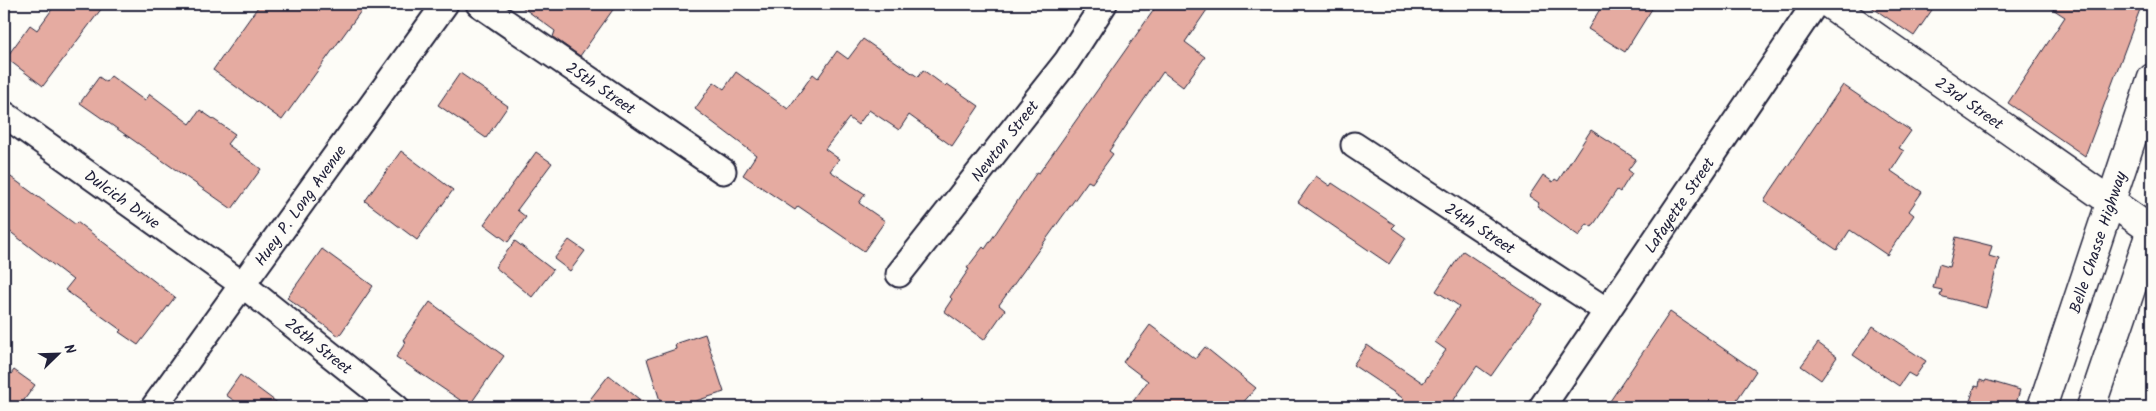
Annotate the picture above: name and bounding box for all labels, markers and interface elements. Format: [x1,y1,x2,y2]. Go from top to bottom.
street label: 25th Street [560,56,641,122]
street label: 23rd Street [1930,71,2009,137]
street label: Newton Street [965,95,1046,188]
street label: Huey P. Long Avenue [249,140,353,272]
street label: Lafayette Street [1639,152,1722,259]
street label: Dulcich Drive [79,164,165,236]
street label: Belle Chasse Highway [2063,168,2134,317]
street label: 24th Street [1439,197,1520,262]
street label: 26th Street [279,312,358,382]
north arrow [32,328,82,378]
text: N [57,341,81,358]

